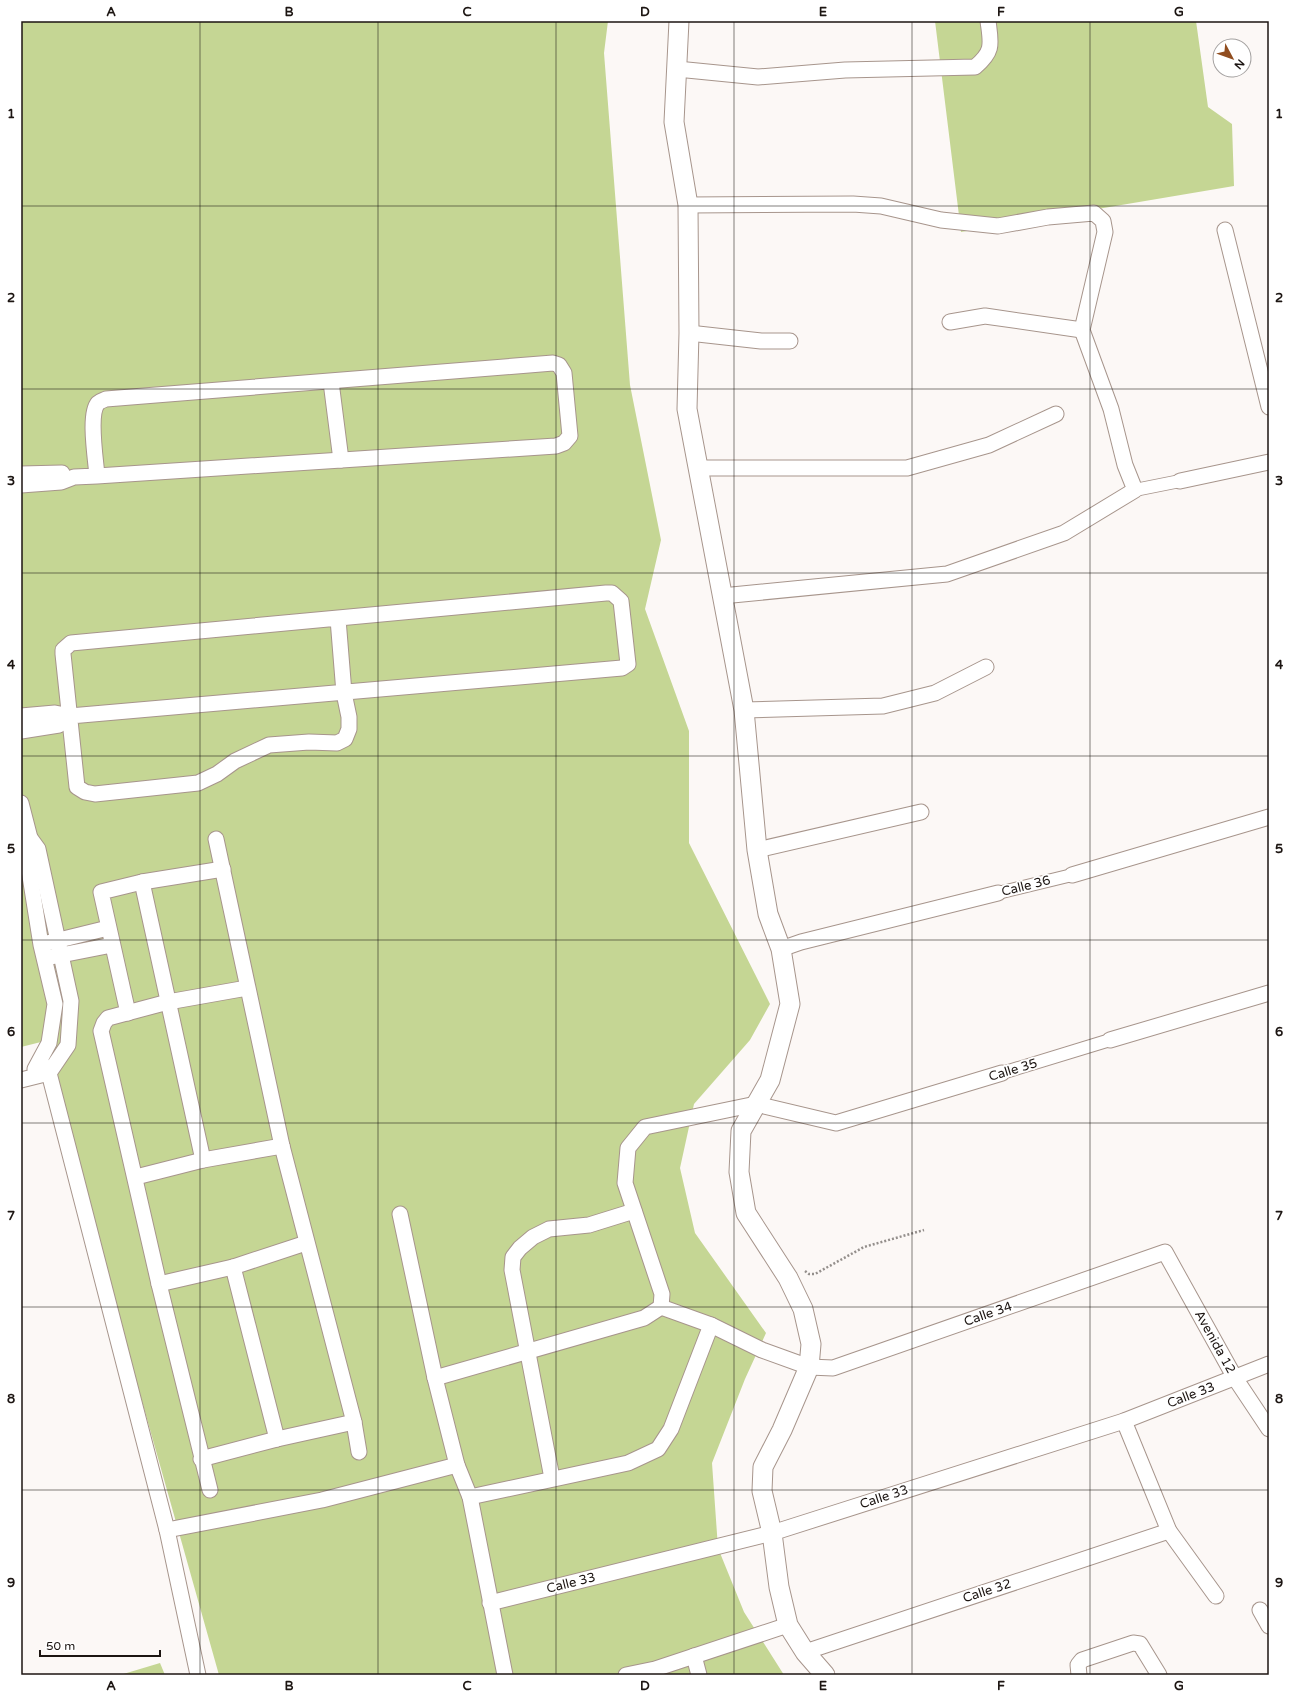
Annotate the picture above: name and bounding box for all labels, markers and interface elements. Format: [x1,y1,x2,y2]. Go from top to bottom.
text: A [106,4,116,20]
text: B [284,4,294,20]
text: C [462,4,472,20]
text: D [640,4,650,20]
text: E [819,4,827,20]
text: F [997,4,1005,20]
text: G [1174,4,1184,20]
north arrow [1212,38,1252,78]
text: N [1231,57,1247,72]
text: 1 [7,106,15,122]
text: 1 [1275,106,1283,122]
text: 2 [7,290,15,306]
text: 2 [1275,290,1283,306]
text: 3 [7,473,15,489]
text: 3 [1275,473,1283,489]
text: 4 [7,657,16,673]
text: 4 [1275,657,1284,673]
text: 5 [7,841,15,857]
text: 5 [1275,841,1283,857]
street label: Calle 36 [1000,872,1052,900]
text: 6 [7,1024,15,1040]
text: 6 [1275,1024,1283,1040]
street label: Calle 35 [987,1055,1039,1085]
text: 7 [7,1208,15,1224]
text: 7 [1275,1208,1283,1224]
street label: Calle 34 [962,1298,1014,1330]
street label: Avenida 12 [1191,1308,1239,1376]
street label: Calle 33 [1165,1379,1217,1411]
text: 8 [7,1391,15,1407]
text: 8 [1275,1391,1283,1407]
street label: Calle 33 [858,1482,910,1512]
street label: Calle 33 [545,1569,597,1597]
text: 9 [7,1575,15,1591]
text: 9 [1275,1575,1283,1591]
street label: Calle 32 [961,1576,1013,1606]
scale bar [40,1632,160,1658]
text: 50 m [46,1639,75,1653]
text: A [106,1678,116,1694]
text: B [284,1678,294,1694]
text: C [462,1678,472,1694]
text: D [640,1678,650,1694]
text: E [819,1678,827,1694]
text: F [997,1678,1005,1694]
text: G [1174,1678,1184,1694]

